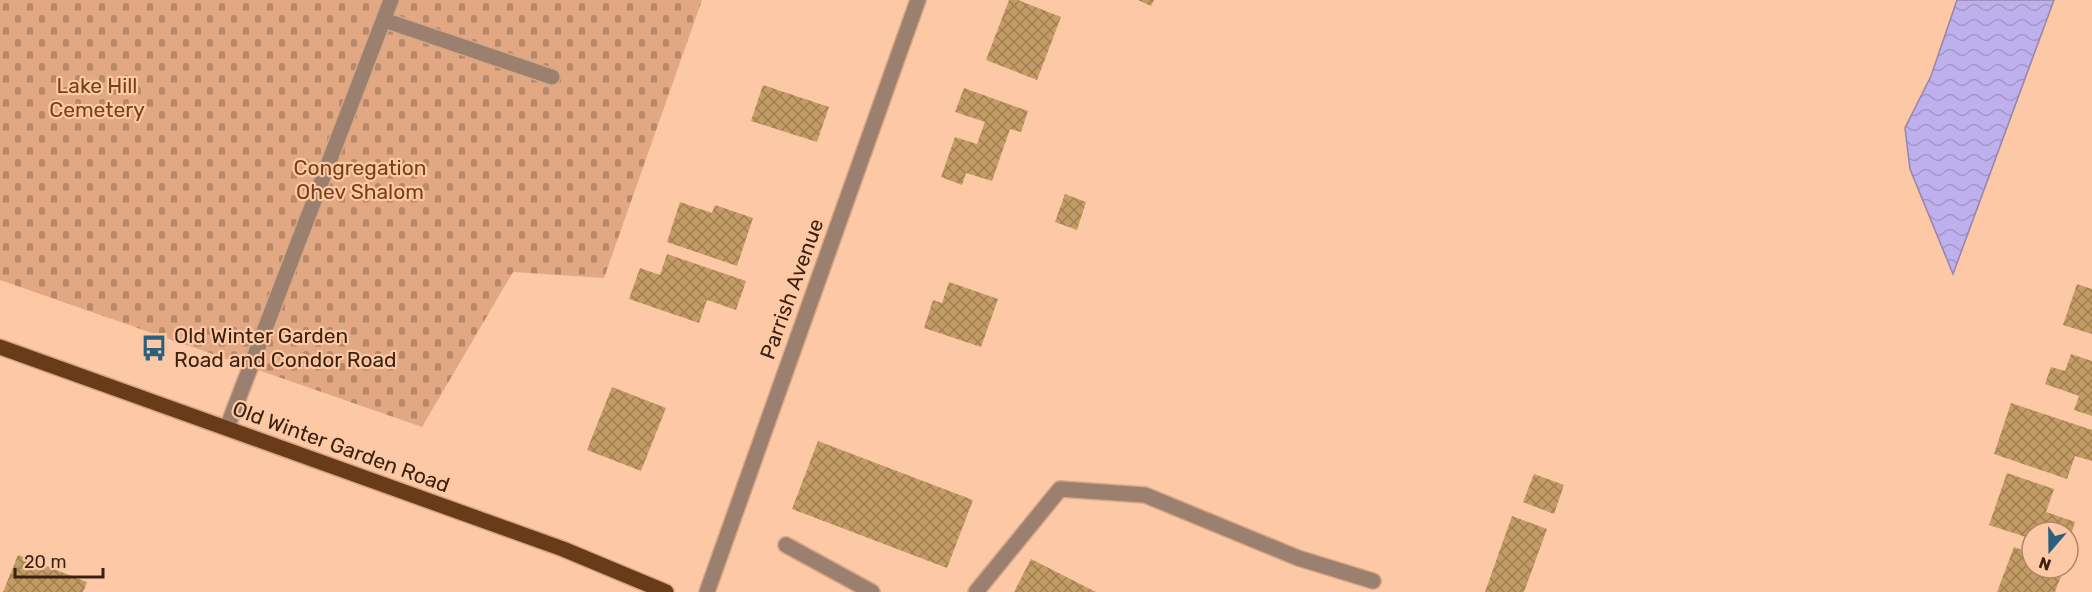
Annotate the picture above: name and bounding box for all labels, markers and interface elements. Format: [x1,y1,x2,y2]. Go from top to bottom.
park label: Lake Hill Cemetery [49,73,145,122]
park label: Congregation Ohev Shalom [294,155,426,204]
street label: Parrish Avenue [755,215,829,362]
place label: Old Winter Garden Road and Condor Road [174,323,397,372]
bus stop icon: Old Winter Garden Road and Condor Road [139,333,169,363]
street label: Old Winter Garden Road [229,396,453,497]
north arrow [2020,520,2080,580]
scale bar [15,541,104,579]
text: 20 m [24,551,66,573]
text: N [2036,553,2054,575]

